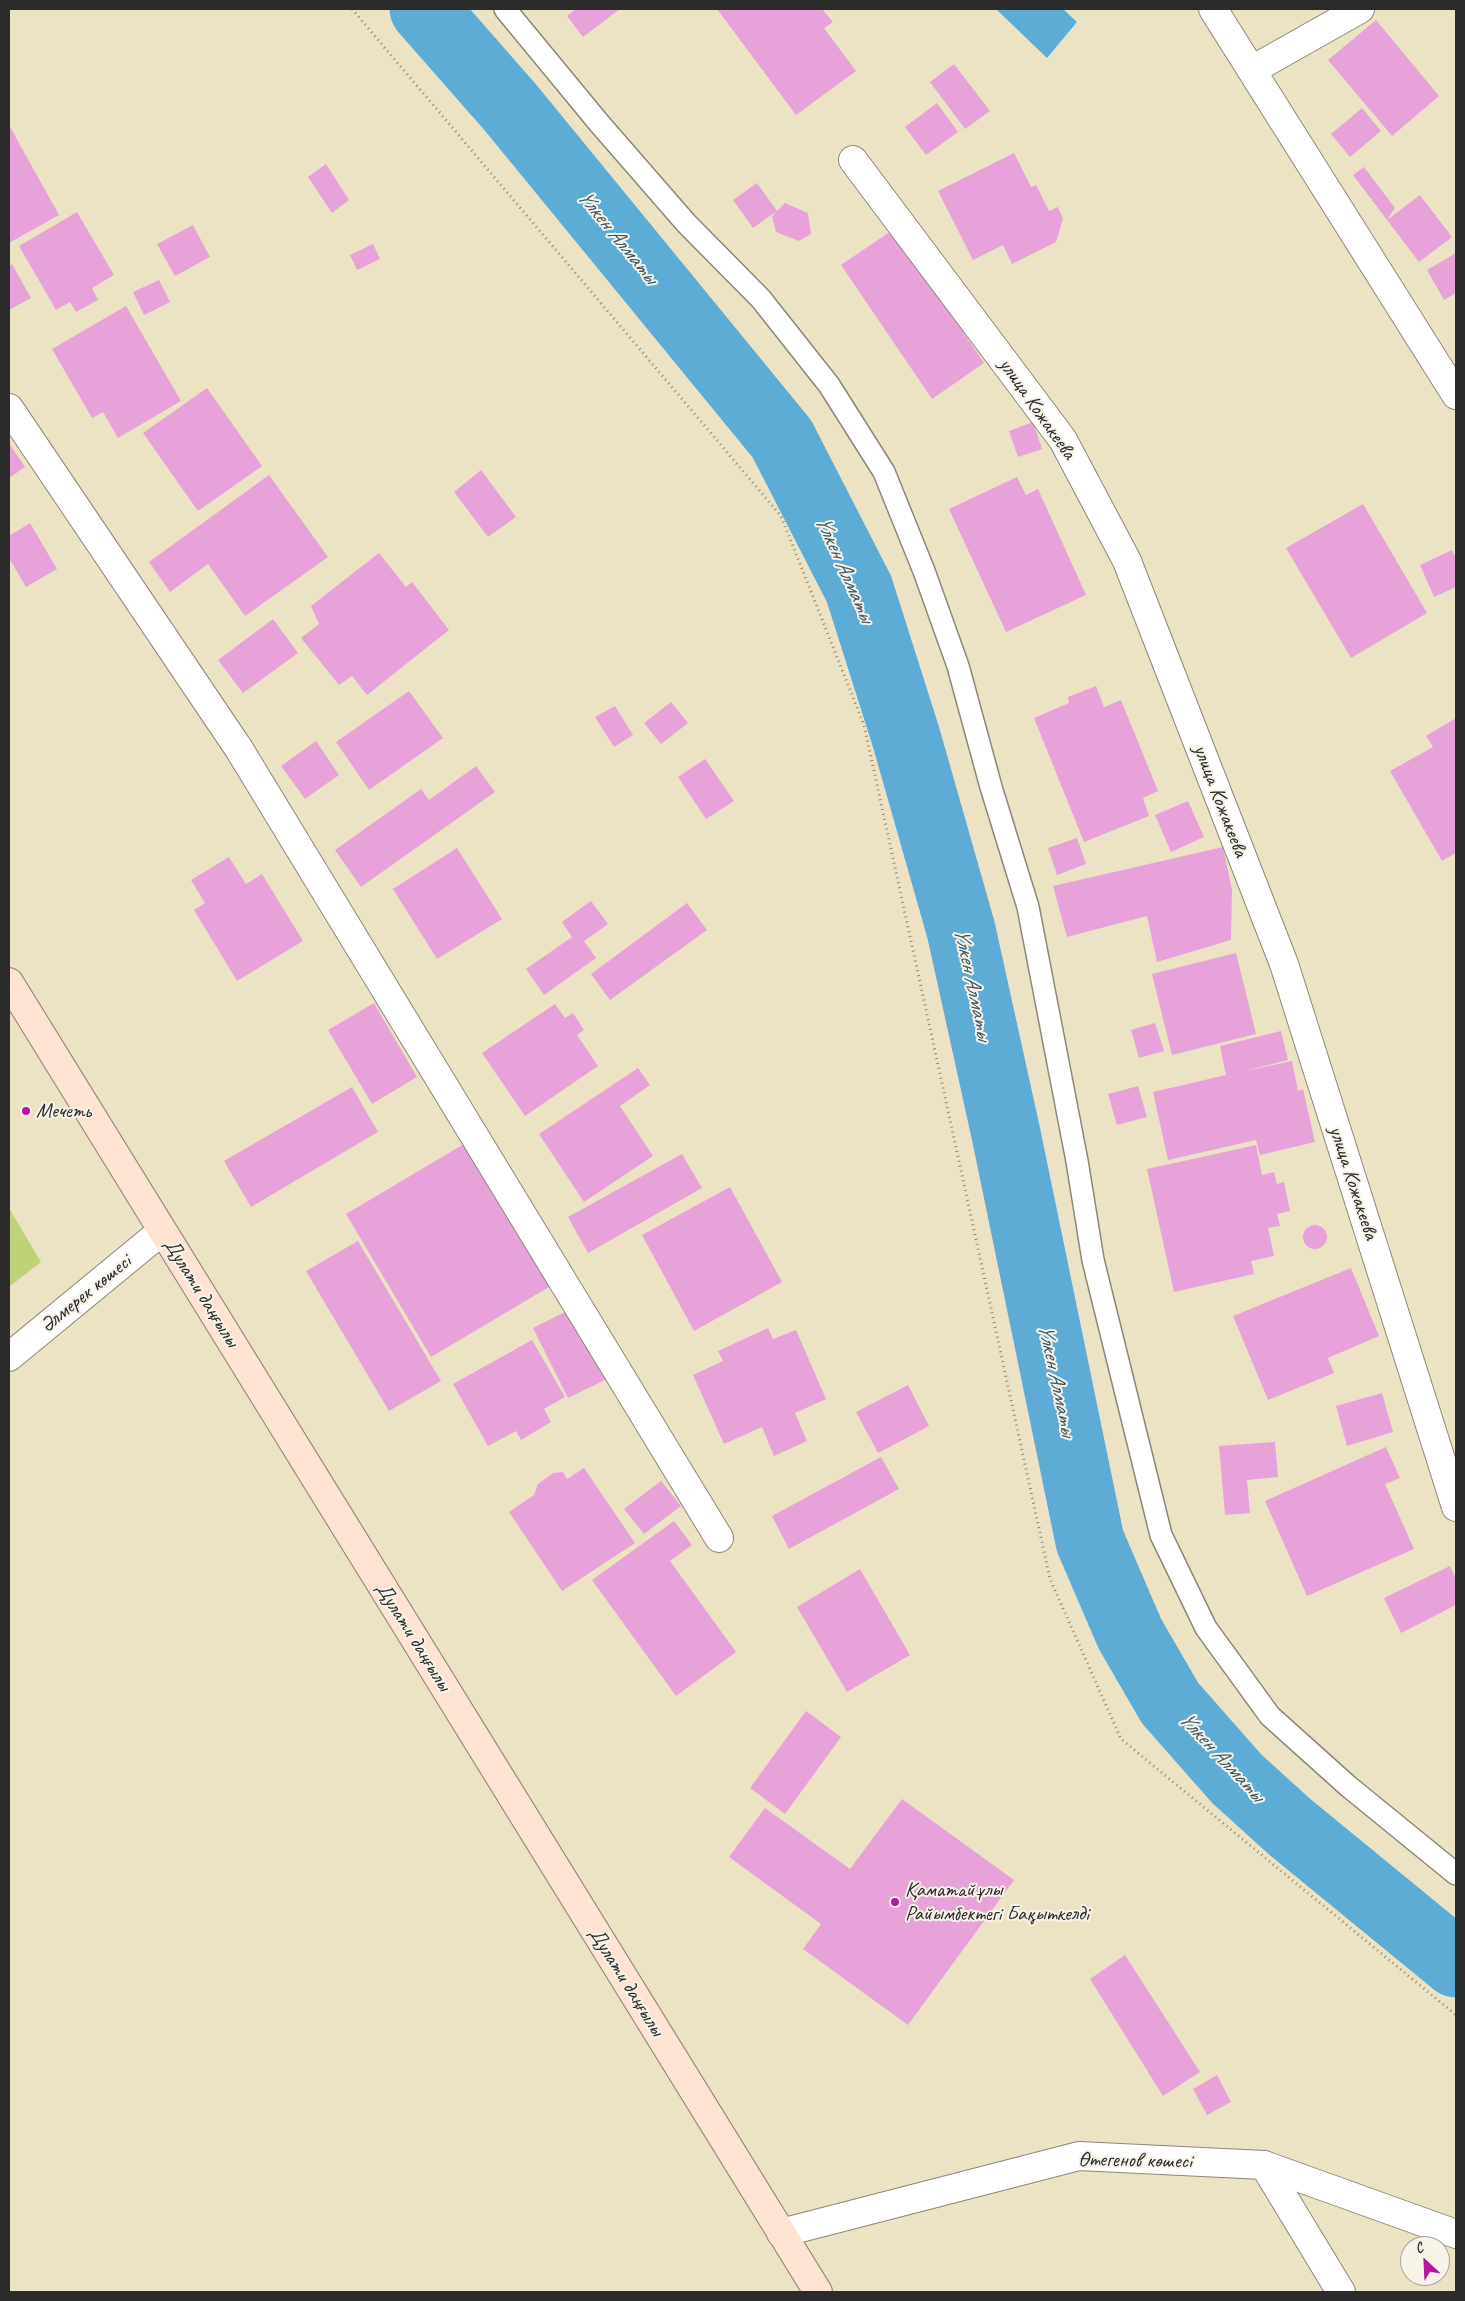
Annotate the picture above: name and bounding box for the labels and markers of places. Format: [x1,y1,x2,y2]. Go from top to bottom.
place label: Мечеть [36,1098,91,1124]
marker: Мечеть [20,1105,32,1117]
place label: Қаматайұлы Райымбектегі Бақыткелді [905,1877,1089,1927]
marker: Қаматайұлы Райымбектегі Бақыткелді [889,1896,901,1908]

